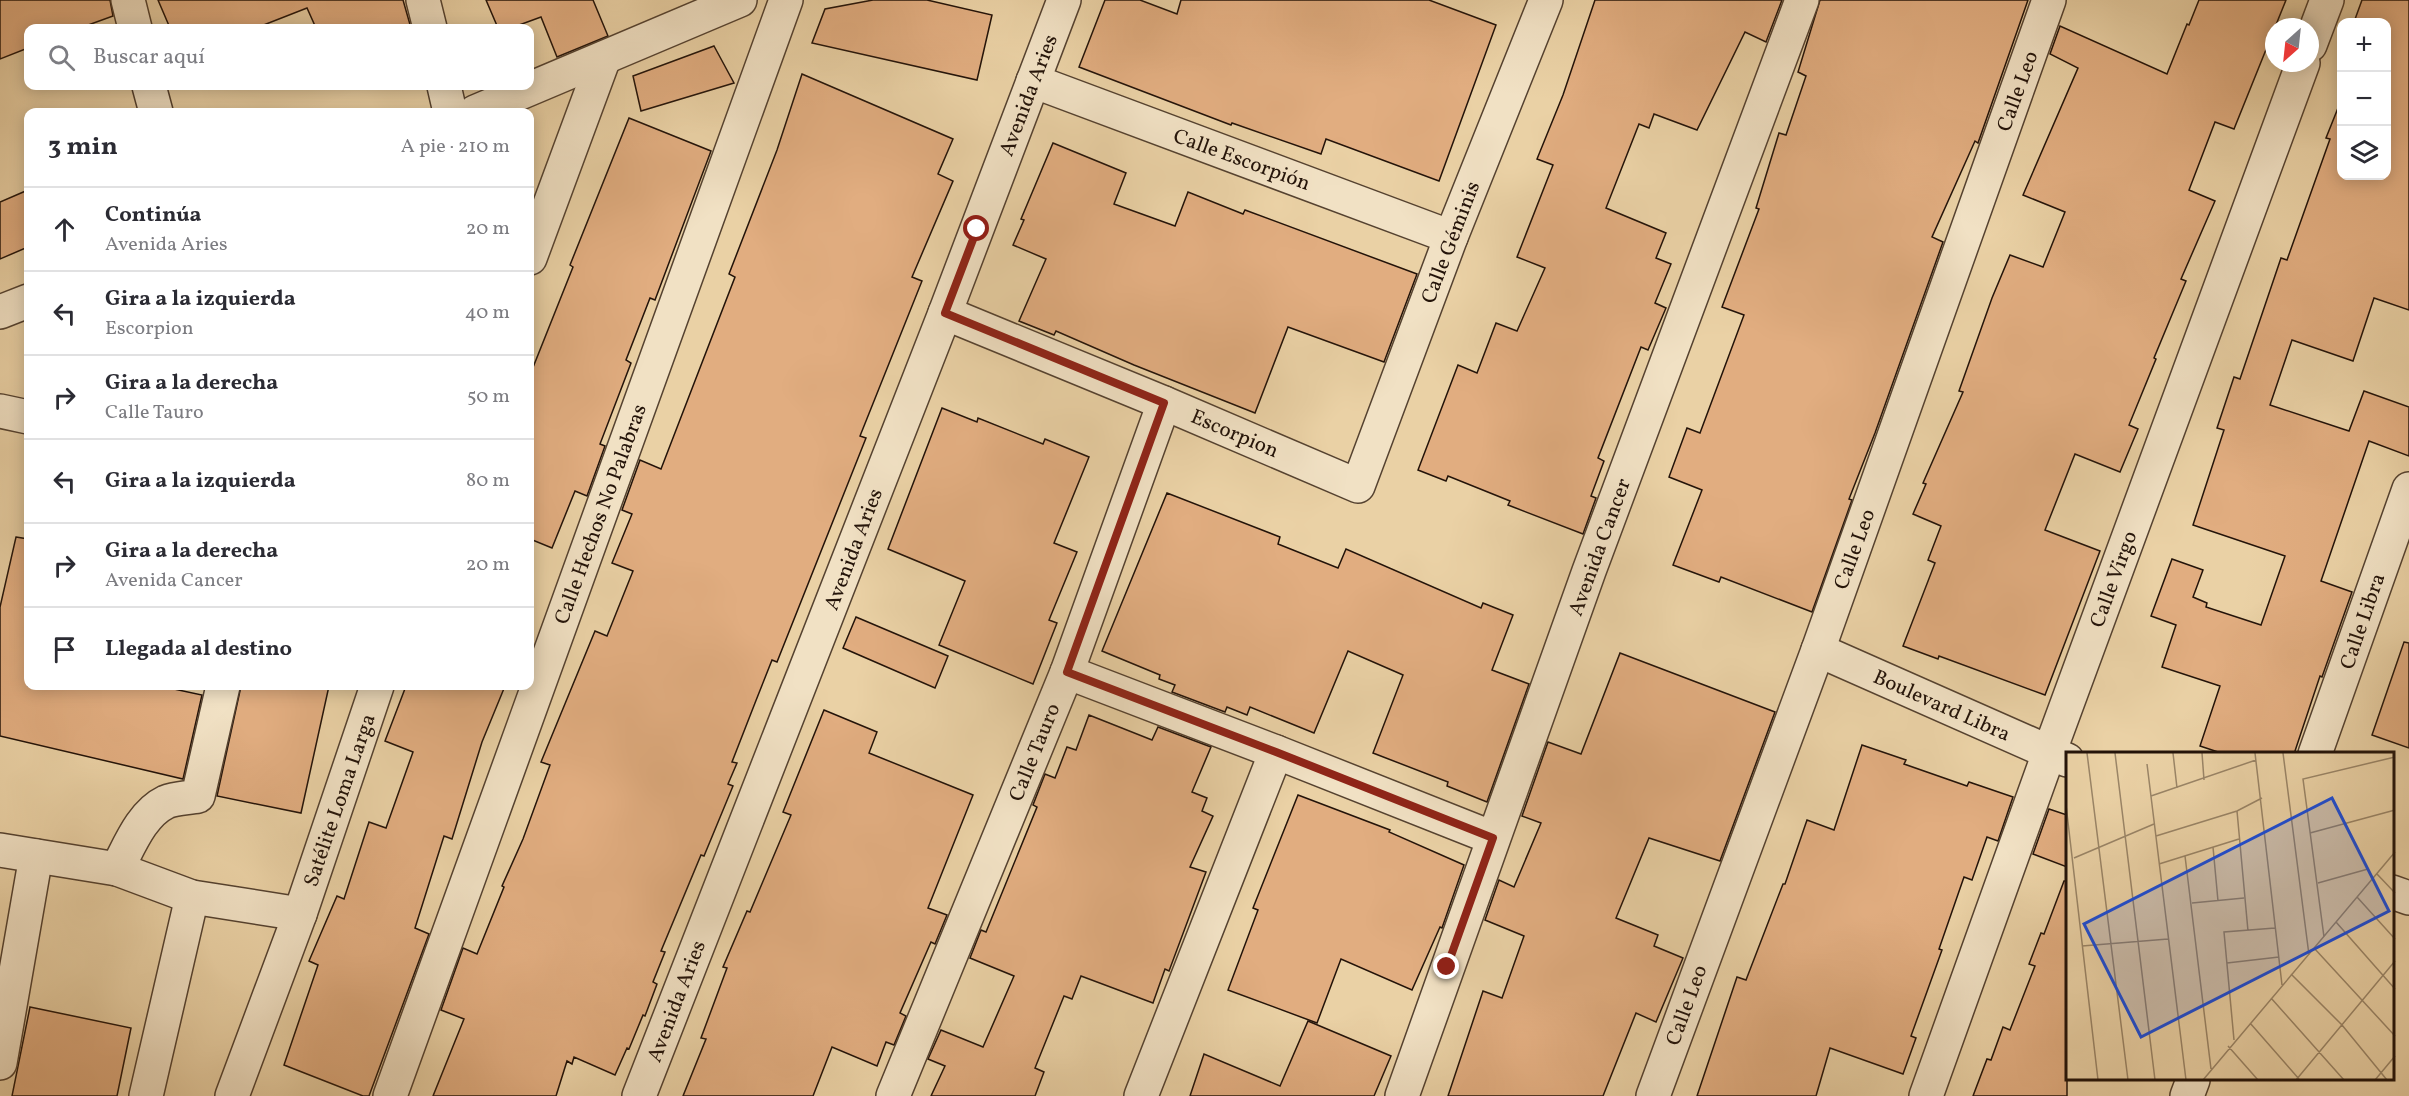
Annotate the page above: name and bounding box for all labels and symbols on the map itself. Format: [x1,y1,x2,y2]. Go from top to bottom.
north arrow [2265,18,2319,72]
street label: Avenida Aries [993,30,1066,161]
street label: Calle Leo [1990,47,2046,136]
street label: Calle Escorpión [1169,122,1314,199]
street label: Calle Géminis [1415,177,1488,308]
route start [963,215,989,241]
street label: Calle Hechos No Palabras [548,400,655,629]
street label: Escorpion [1186,403,1283,466]
street label: Avenida Cancer [1562,474,1639,620]
street label: Avenida Aries [818,484,891,615]
street label: Calle Leo [1827,505,1883,594]
street label: Calle Virgo [2084,527,2145,632]
street label: Calle Libra [2333,570,2393,673]
street label: Boulevard Libra [1868,663,2015,750]
street label: Calle Tauro [1003,699,1068,806]
street label: Satélite Loma Larga [297,710,384,891]
inset map [2066,752,2394,1081]
street label: Avenida Aries [641,936,714,1067]
route end [1433,953,1459,979]
street label: Calle Leo [1659,961,1715,1050]

